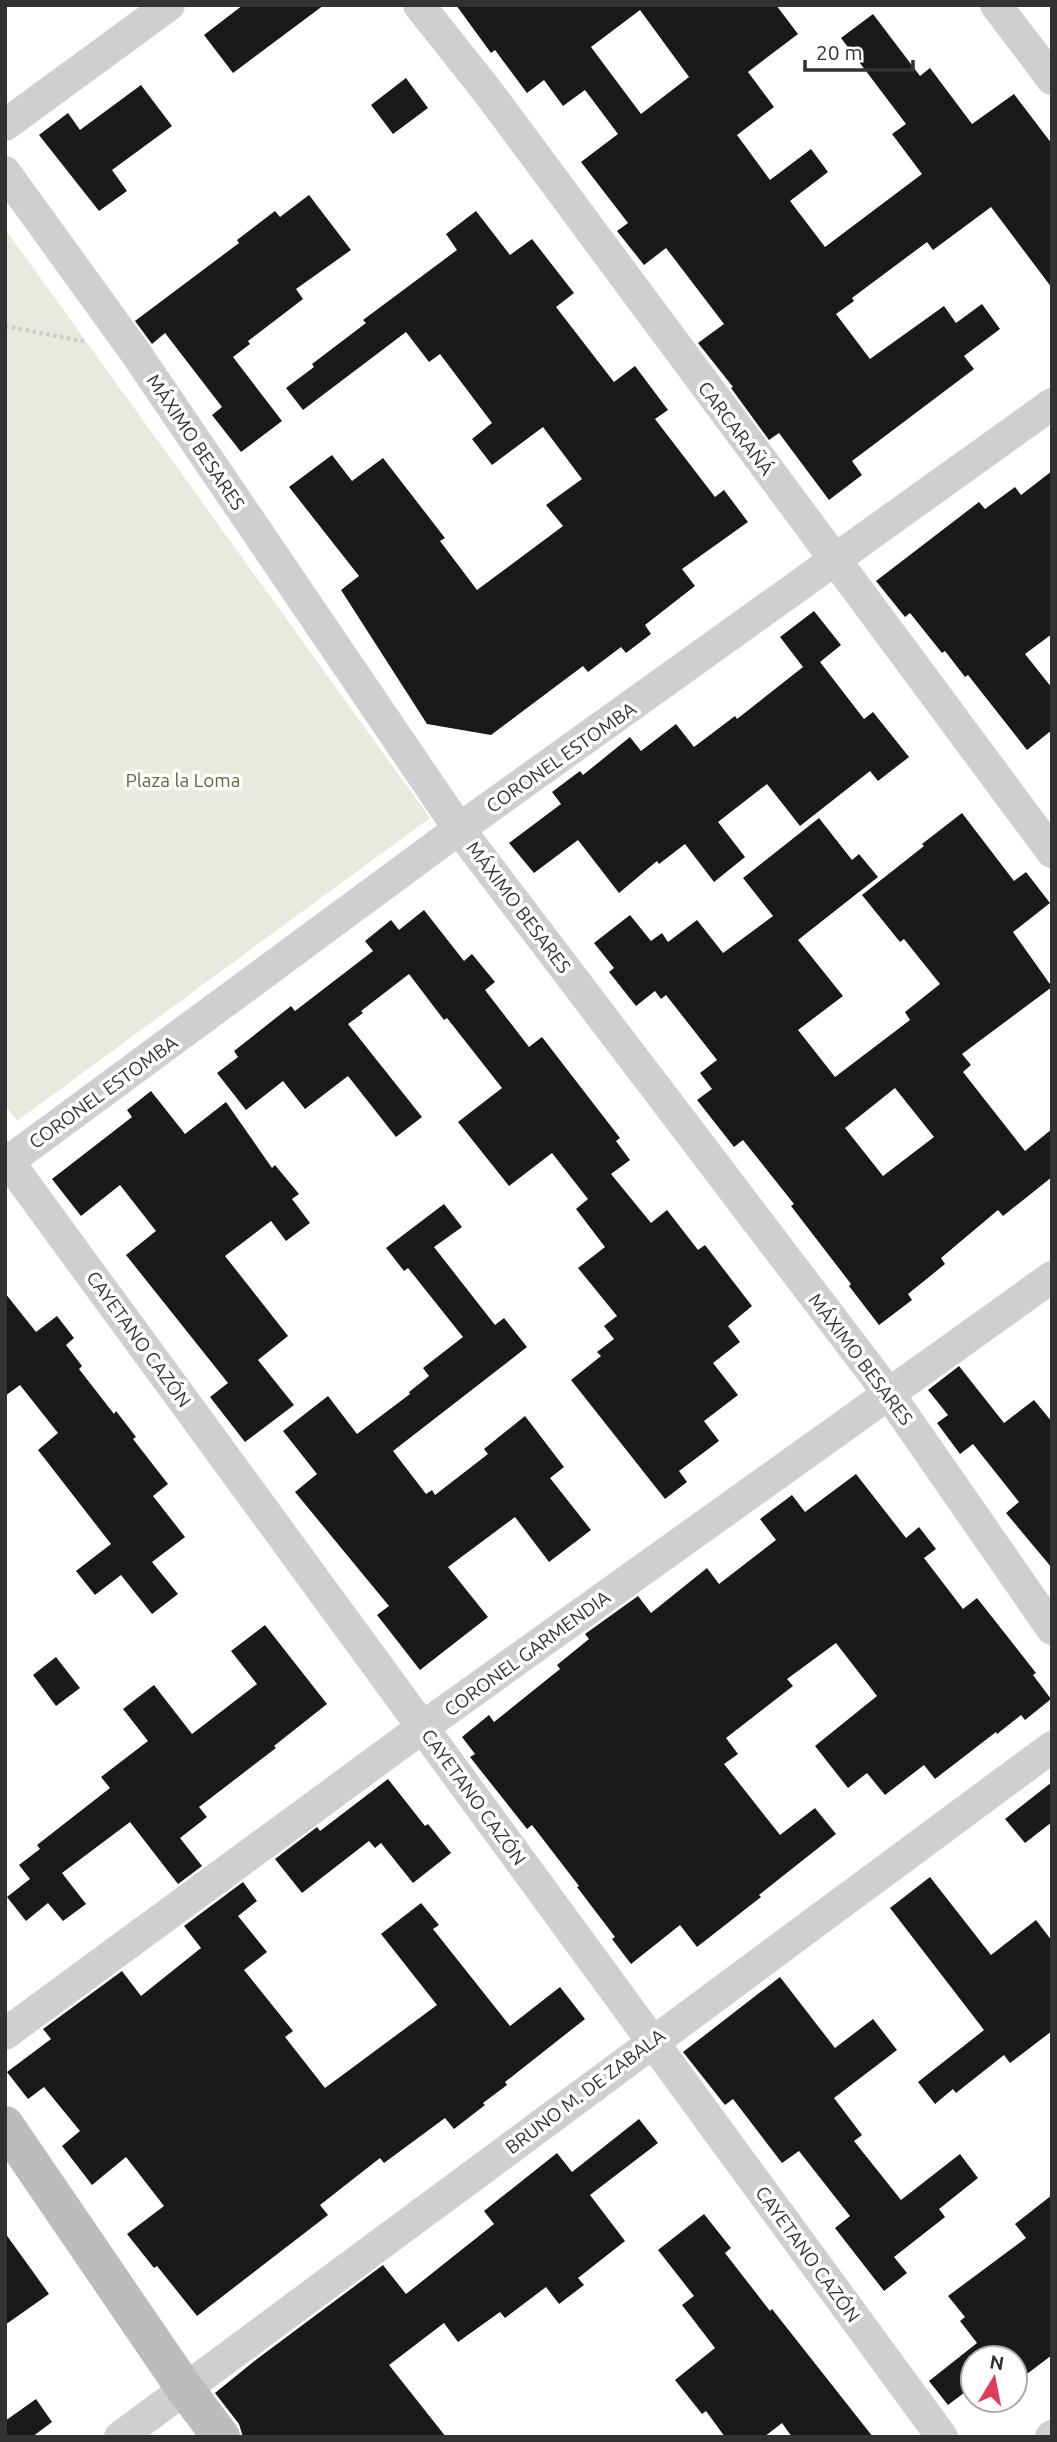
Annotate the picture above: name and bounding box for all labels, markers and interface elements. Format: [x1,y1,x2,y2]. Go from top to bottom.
scale bar [805,28,914,72]
text: 20 m [816,40,863,64]
street label: MÁXIMO BESARES [142,370,250,514]
street label: CARCARAÑÁ [694,377,779,480]
street label: CORONEL ESTOMBA [482,697,641,817]
park label: Plaza la Loma [125,769,241,791]
street label: MÁXIMO BESARES [462,837,576,977]
street label: CORONEL ESTOMBA [25,1031,182,1153]
street label: CAYETANO CAZÓN [82,1267,196,1411]
street label: MÁXIMO BESARES [804,1289,918,1429]
street label: CORONEL GARMENDIA [440,1585,615,1720]
street label: CAYETANO CAZÓN [417,1725,531,1869]
street label: BRUNO M. DE ZABALA [501,2023,670,2158]
street label: CAYETANO CAZÓN [751,2182,865,2326]
north arrow [959,2344,1029,2414]
text: N [988,2350,1006,2374]

